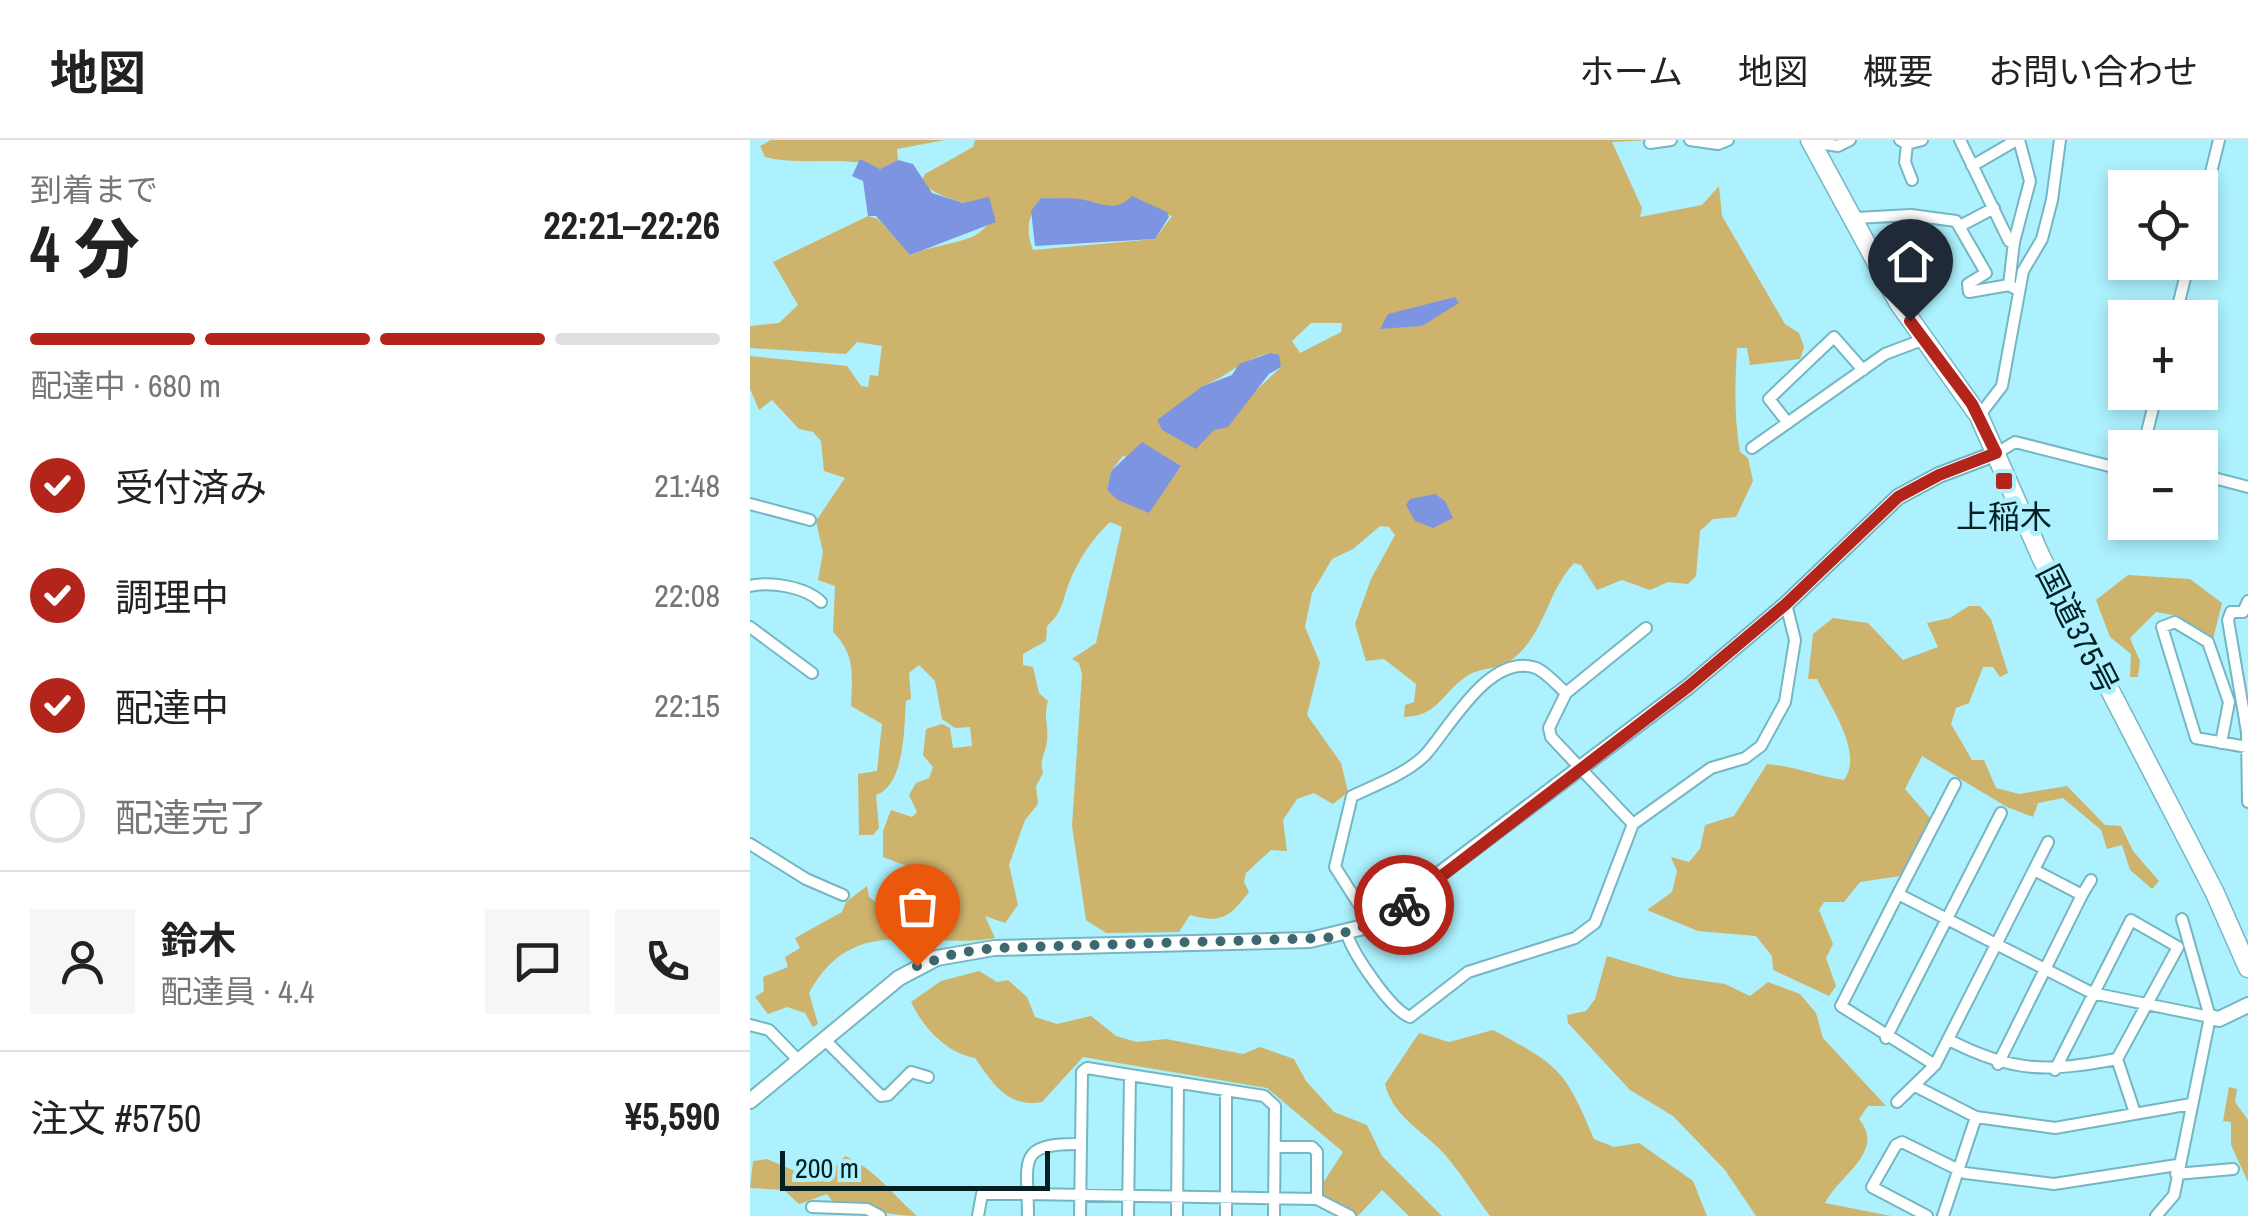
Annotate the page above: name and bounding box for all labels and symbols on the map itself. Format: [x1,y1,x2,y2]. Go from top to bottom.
pin [1868,219,1953,322]
marker: 上稲木 [1993,470,2015,492]
place label: 上稲木 [1956,495,2052,538]
street label: 国道375号 [2027,557,2129,701]
courier [1354,855,1454,955]
pin [875,864,960,967]
scale bar [780,1146,1050,1190]

